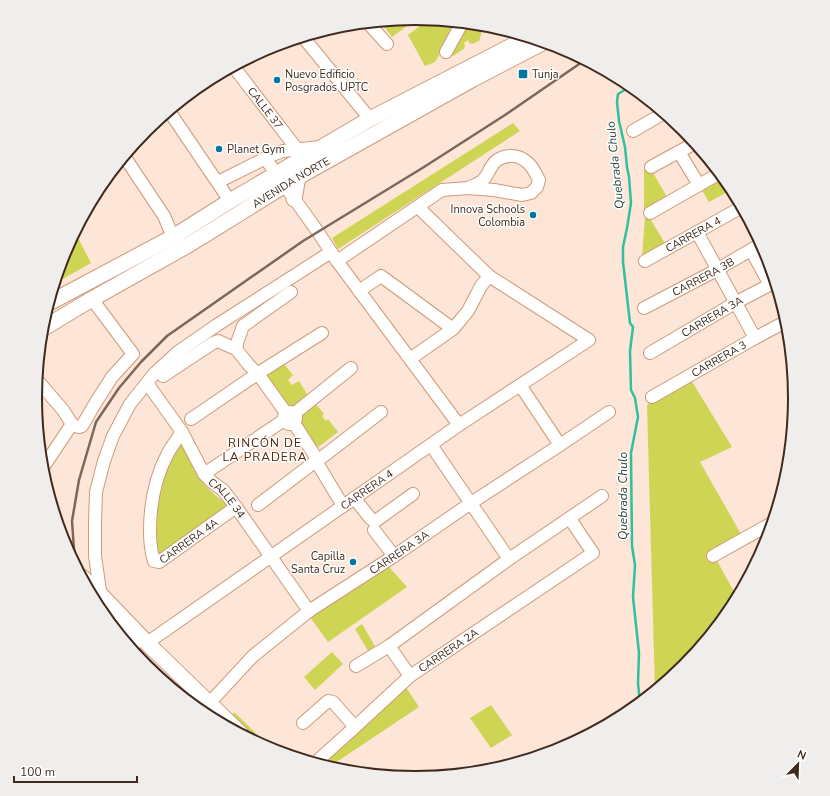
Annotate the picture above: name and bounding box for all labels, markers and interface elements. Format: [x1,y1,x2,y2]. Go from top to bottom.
place label: Nuevo Edificio Posgrados UPTC [285,67,368,95]
place label: Tunja [532,67,559,82]
marker: Tunja [517,68,529,80]
marker: Nuevo Edificio Posgrados UPTC [272,75,282,85]
street label: CALLE 37 [244,84,286,133]
water label: Quebrada Chulo [602,120,628,210]
place label: Planet Gym [227,142,285,157]
marker: Planet Gym [214,144,224,154]
street label: AVENIDA NORTE [249,154,333,212]
place label: Innova Schools Colombia [451,202,525,230]
marker: Innova Schools Colombia [528,210,538,220]
street label: CARRERA 4 [663,213,724,256]
street label: CARRERA 3B [670,254,737,300]
street label: CARRERA 3A [679,293,746,341]
street label: CARRERA 3 [689,337,749,381]
district label: RINCÓN DE LA PRADERA [223,435,307,465]
water label: Quebrada Chulo [615,452,631,540]
street label: CARRERA 4 [338,466,397,514]
street label: CALLE 34 [204,475,249,522]
street label: CARRERA 4A [156,515,221,567]
street label: CARRERA 3A [366,527,432,578]
place label: Capilla Santa Cruz [291,549,345,577]
marker: Capilla Santa Cruz [348,557,358,567]
street label: CARRERA 2A [416,625,481,676]
north arrow [778,744,818,784]
text: N [795,747,808,764]
scale bar [14,758,137,784]
text: 100 m [20,764,55,780]

